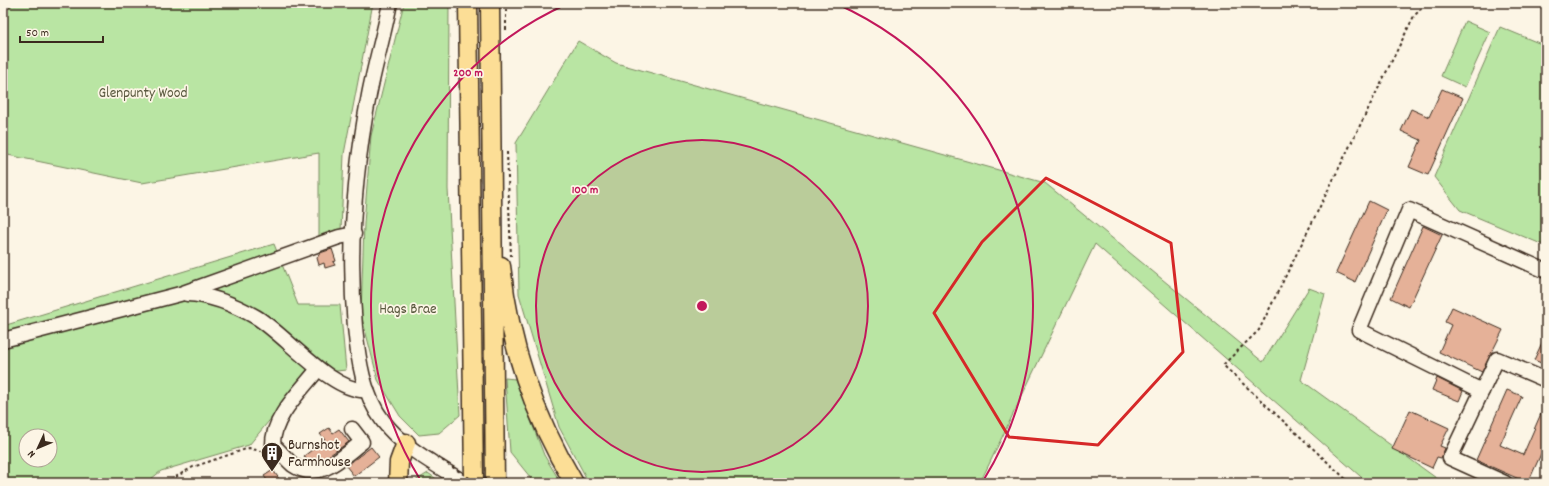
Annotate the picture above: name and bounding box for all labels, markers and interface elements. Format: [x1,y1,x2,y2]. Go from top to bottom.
scale bar [20,18,103,44]
text: 50 m [26,25,49,42]
text: 200 m [453,65,483,82]
park label: Glenpunty Wood [98,83,188,105]
text: 100 m [572,182,598,199]
park label: Hags Brae [379,299,437,321]
centre of rings [695,299,709,313]
north arrow [18,428,58,468]
place label: Burnshot Farmhouse [288,435,351,474]
building icon: Burnshot Farmhouse [259,440,285,473]
text: N [24,446,40,461]

